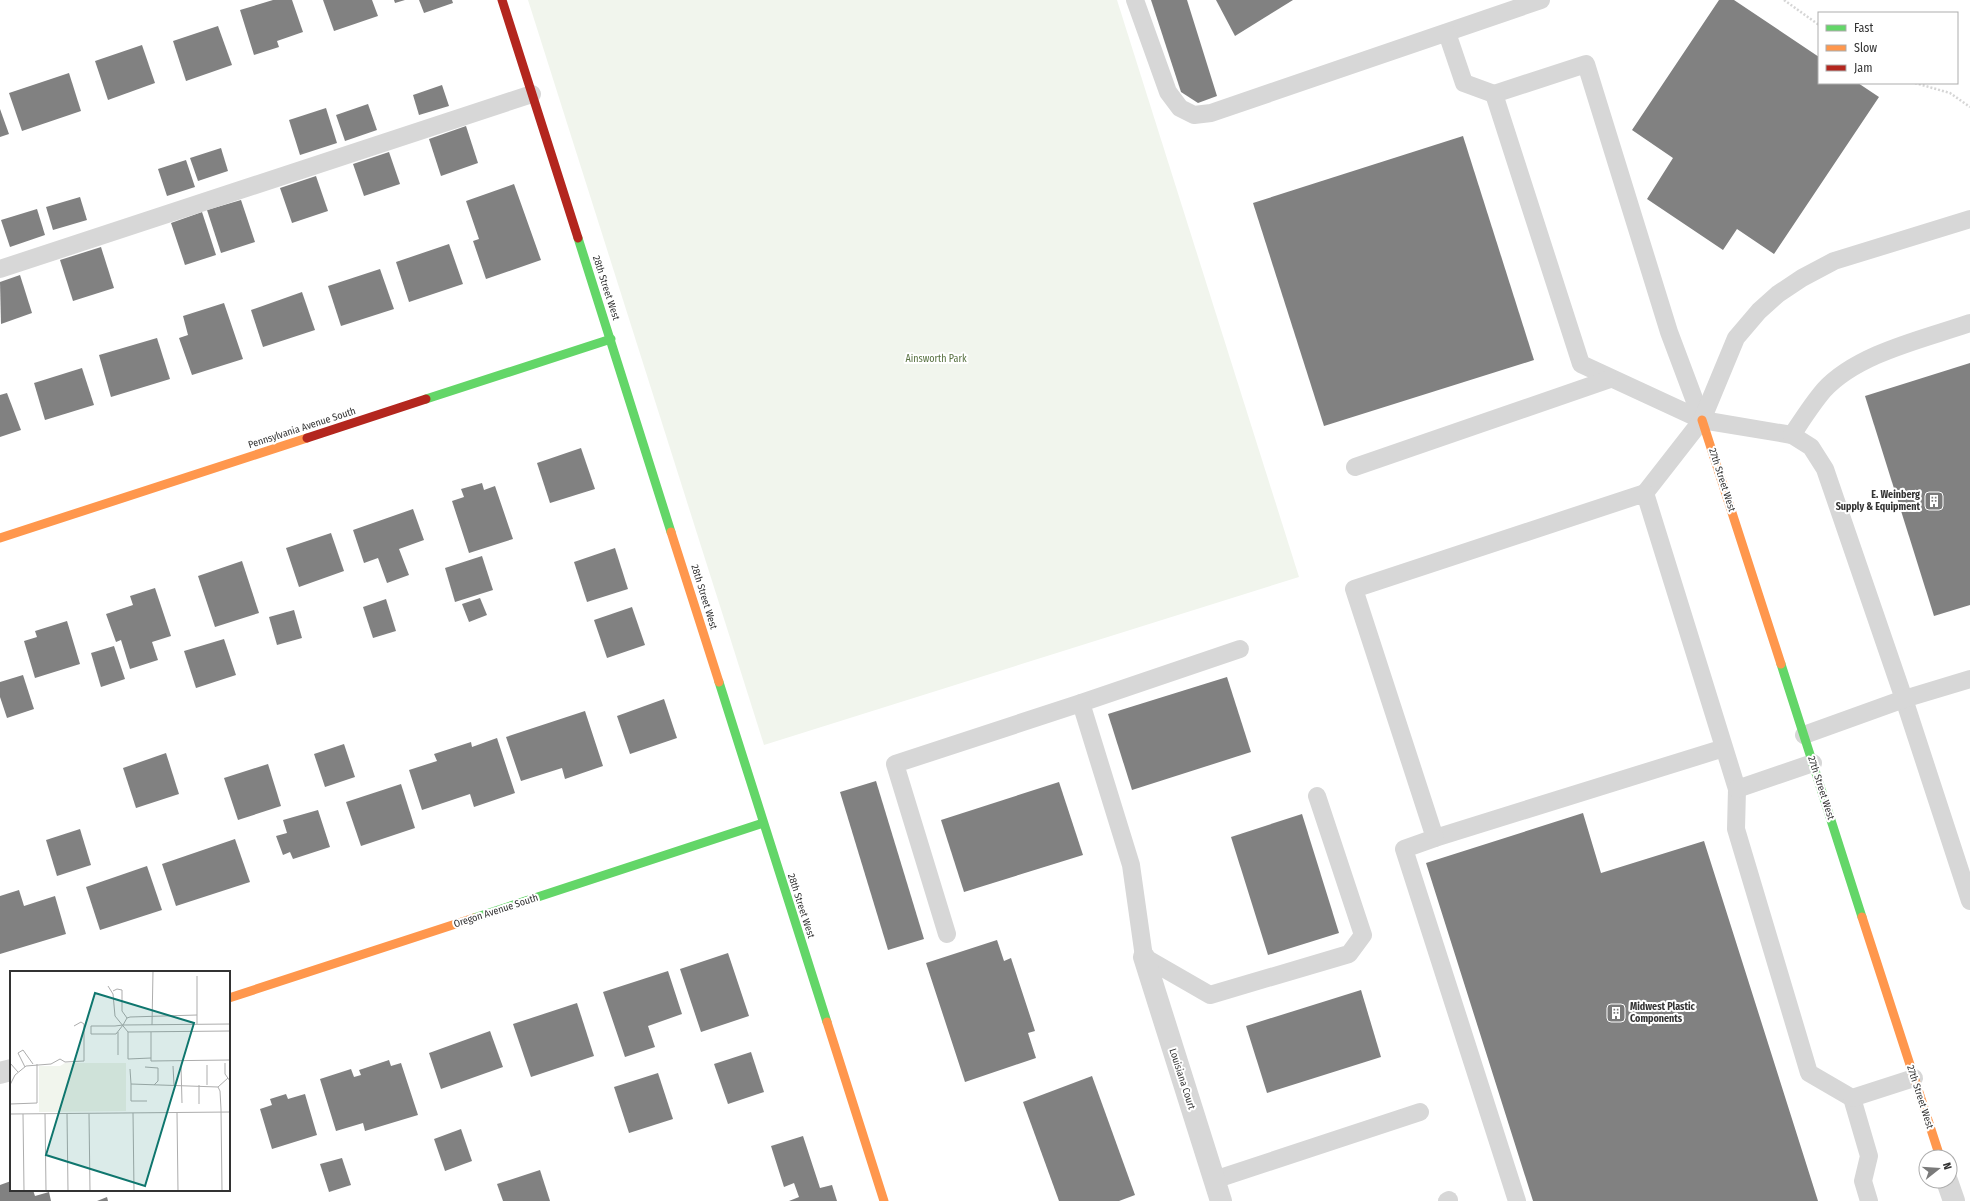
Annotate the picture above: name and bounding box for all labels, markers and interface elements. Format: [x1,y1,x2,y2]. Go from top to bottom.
legend [1818,12,1958,84]
text: Fast [1854,21,1873,35]
text: Slow [1854,41,1877,55]
text: Jam [1854,61,1872,75]
street label: 28th Street West [590,254,622,322]
park label: Ainsworth Park [905,353,967,365]
street label: Pennsylvania Avenue South [247,405,357,451]
street label: 27th Street West [1706,447,1738,514]
place label: E. Weinberg Supply & Equipment [1836,489,1920,513]
building icon: E. Weinberg Supply & Equipment [1923,490,1945,512]
street label: 28th Street West [688,563,720,632]
street label: 27th Street West [1805,755,1837,822]
street label: 28th Street West [785,872,817,940]
street label: Oregon Avenue South [452,892,540,930]
inset map [10,971,230,1191]
place label: Midwest Plastic Components [1630,1001,1696,1025]
building icon: Midwest Plastic Components [1605,1002,1627,1024]
street label: Louisiana Court [1166,1047,1198,1112]
street label: 27th Street West [1904,1064,1936,1131]
north arrow [1918,1149,1958,1189]
text: N [1940,1161,1954,1171]

